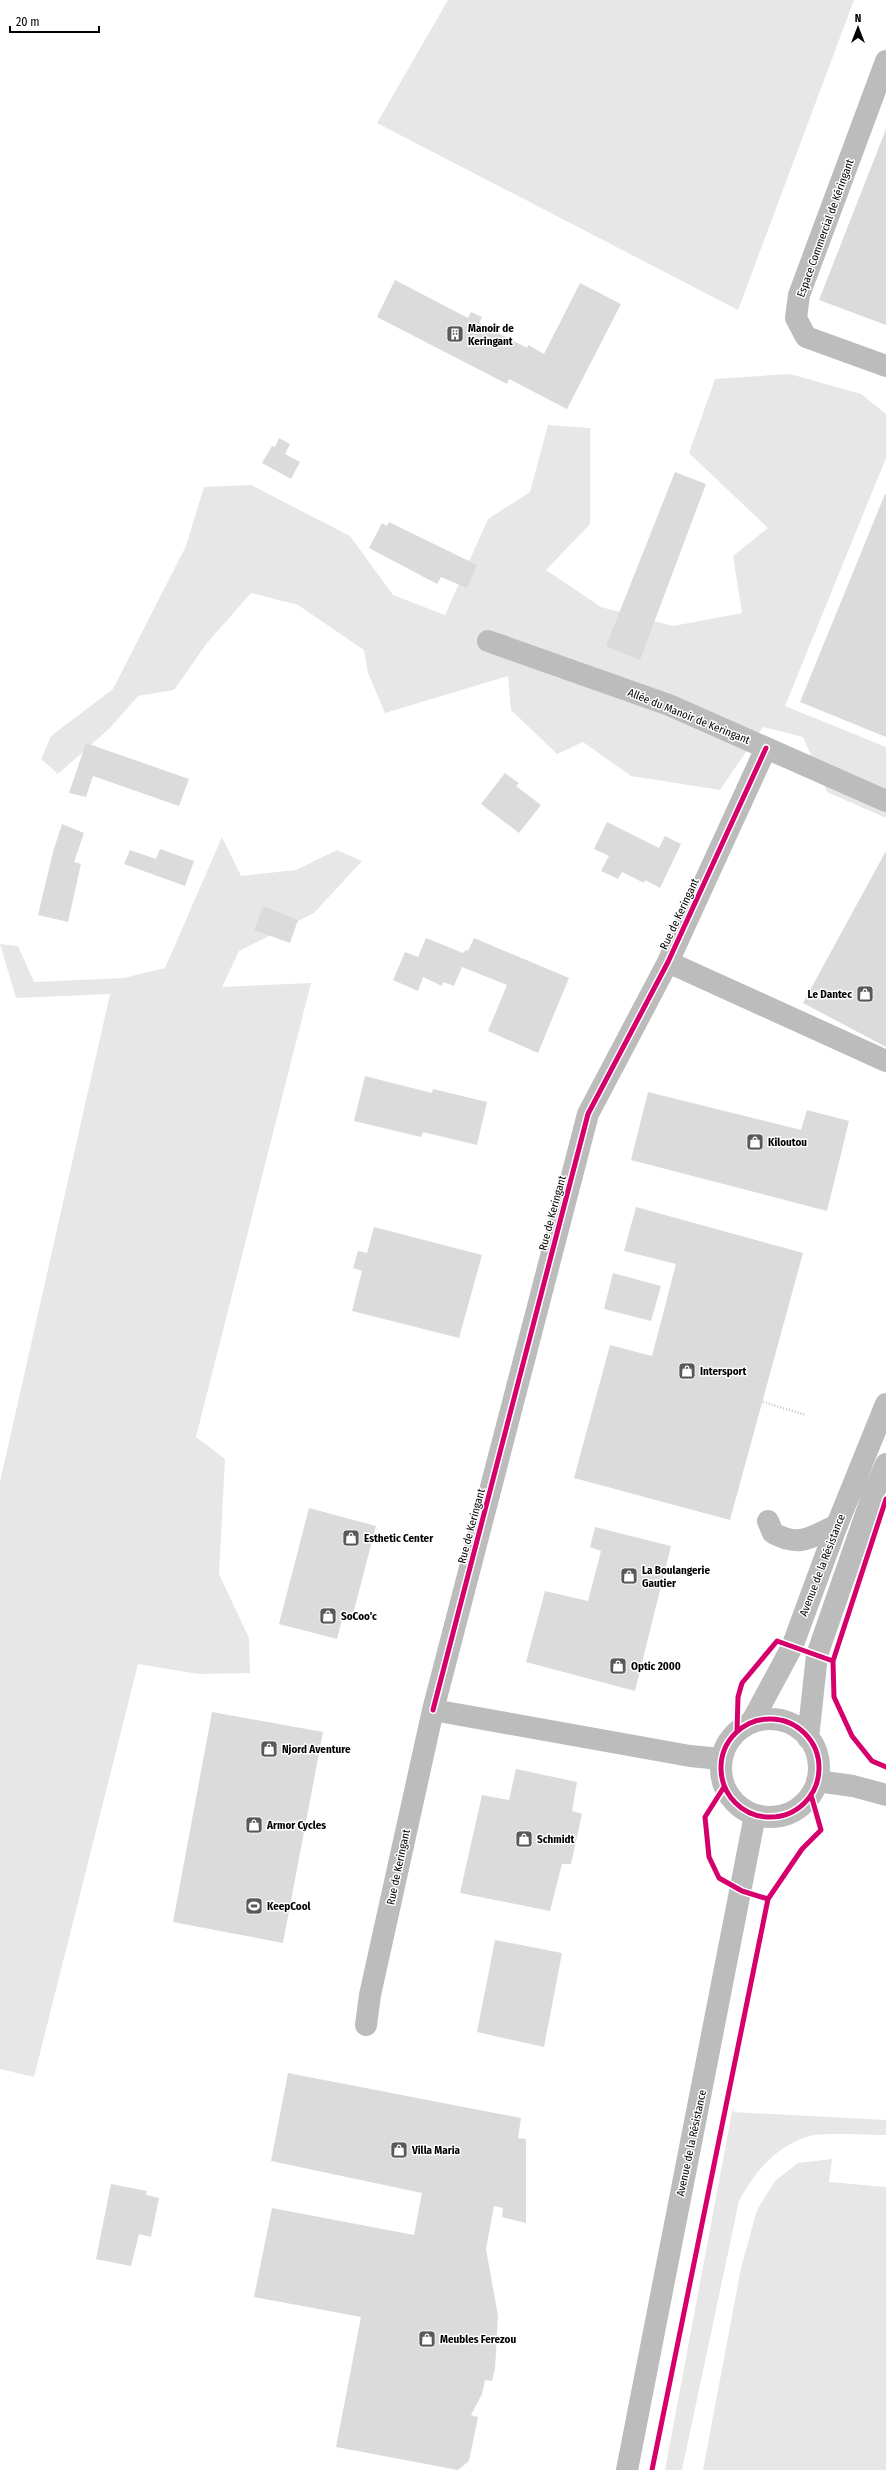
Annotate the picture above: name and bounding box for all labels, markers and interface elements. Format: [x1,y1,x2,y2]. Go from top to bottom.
scale bar [10,8,99,34]
north arrow [838,8,878,48]
text: N [855,12,861,25]
text: 20 m [16,15,40,29]
street label: Espace Commercial de Kéringant [794,157,857,299]
place label: Manoir de Keringant [468,322,514,348]
building icon: Manoir de Keringant [445,324,465,344]
street label: Allée du Manoir de Keringant [626,686,752,747]
street label: Rue de Keringant [657,876,702,952]
shop icon: Le Dantec [855,984,875,1004]
place label: Le Dantec [808,988,852,1001]
shop icon: Kiloutou [745,1132,765,1152]
place label: Kiloutou [768,1136,807,1149]
street label: Rue de Keringant [536,1174,569,1252]
shop icon: Intersport [677,1361,697,1381]
place label: Intersport [700,1365,747,1378]
street label: Rue de Keringant [455,1487,488,1565]
street label: Avenue de la Résistance [797,1512,848,1618]
shop icon: Esthetic Center [341,1528,361,1548]
place label: Esthetic Center [364,1532,434,1545]
place label: La Boulangerie Gautier [642,1564,710,1590]
shop icon: La Boulangerie Gautier [619,1566,639,1586]
shop icon: SoCoo'c [318,1606,338,1626]
place label: SoCoo'c [341,1610,377,1623]
shop icon: Optic 2000 [608,1656,628,1676]
place label: Optic 2000 [631,1660,681,1673]
shop icon: Njord Aventure [259,1739,279,1759]
place label: Njord Aventure [282,1743,351,1756]
shop icon: Armor Cycles [244,1815,264,1835]
place label: Armor Cycles [266,1819,326,1832]
street label: Rue de Keringant [384,1828,413,1906]
shop icon: Schmidt [514,1829,534,1849]
place label: Schmidt [537,1833,575,1846]
sports icon: KeepCool [244,1896,264,1916]
place label: KeepCool [267,1900,312,1913]
street label: Avenue de la Résistance [674,2089,709,2197]
shop icon: Villa Maria [389,2140,409,2160]
place label: Villa Maria [411,2144,461,2157]
shop icon: Meubles Ferezou [417,2329,437,2349]
place label: Meubles Ferezou [440,2333,516,2346]

